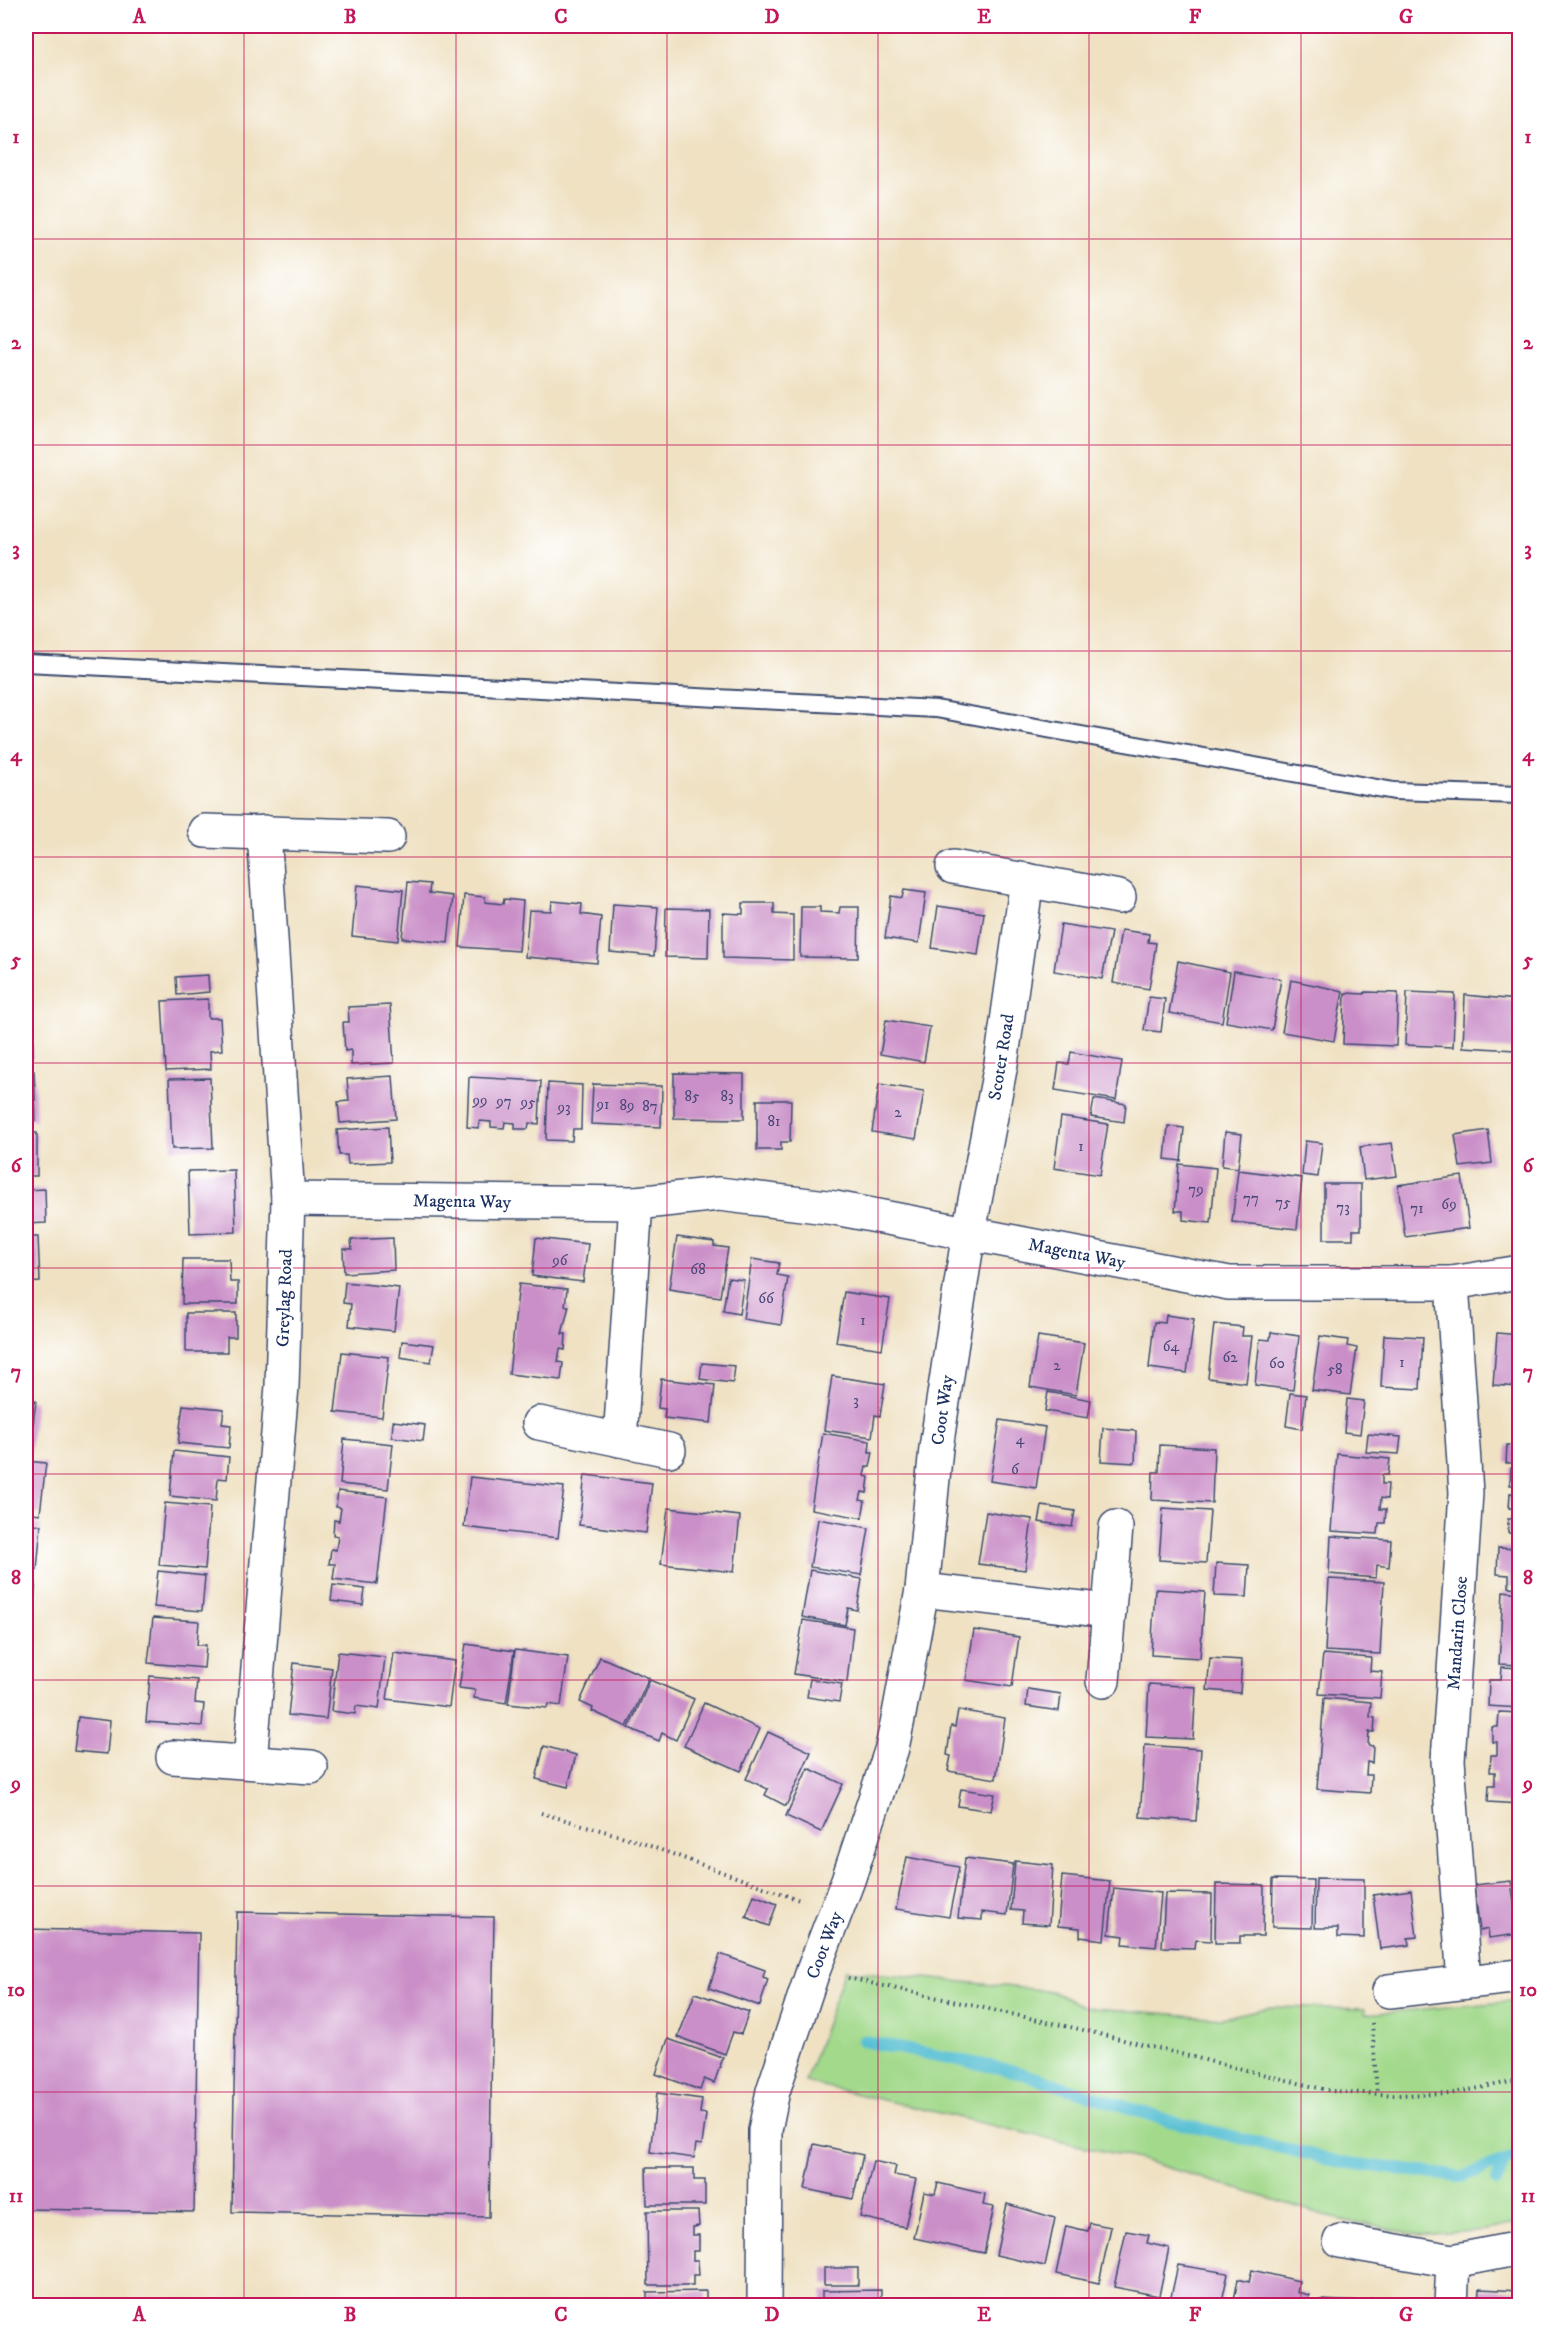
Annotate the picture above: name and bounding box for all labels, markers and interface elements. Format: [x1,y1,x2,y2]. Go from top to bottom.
text: A [132,5,147,30]
text: B [344,5,356,30]
text: C [554,5,568,30]
text: D [765,5,780,30]
text: E [977,5,991,30]
text: F [1189,5,1202,30]
text: G [1399,5,1413,30]
text: 1 [12,125,20,150]
text: 1 [1524,125,1532,150]
text: 2 [11,331,22,356]
text: 2 [1523,331,1534,356]
text: 3 [12,537,20,562]
text: 3 [1524,537,1532,562]
text: 4 [10,743,23,768]
text: 4 [1522,743,1535,768]
text: 5 [10,948,21,973]
text: 5 [1522,948,1533,973]
street label: Scoter Road [984,1012,1020,1102]
house number: 85 [685,1087,700,1106]
house number: 83 [720,1087,734,1106]
house number: 99 [472,1091,487,1110]
house number: 97 [495,1092,512,1111]
house number: 95 [520,1093,536,1112]
house number: 91 [596,1095,609,1114]
house number: 89 [620,1096,635,1115]
house number: 87 [642,1097,658,1116]
house number: 93 [556,1098,571,1117]
house number: 2 [894,1103,902,1122]
house number: 81 [767,1112,781,1131]
house number: 1 [1078,1137,1084,1156]
text: 6 [11,1154,23,1179]
text: 6 [1523,1154,1535,1179]
house number: 79 [1188,1180,1204,1199]
house number: 77 [1243,1189,1259,1208]
street label: Magenta Way [413,1190,512,1214]
house number: 75 [1275,1193,1291,1212]
house number: 69 [1441,1195,1457,1214]
house number: 73 [1336,1198,1350,1217]
house number: 71 [1410,1199,1424,1218]
street label: Magenta Way [1026,1234,1128,1274]
street label: Greylag Road [272,1249,298,1347]
house number: 96 [551,1251,569,1270]
house number: 68 [690,1260,706,1279]
house number: 66 [758,1289,775,1308]
house number: 1 [860,1311,866,1330]
house number: 64 [1163,1337,1180,1356]
house number: 62 [1222,1348,1238,1367]
house number: 1 [1399,1353,1405,1372]
house number: 60 [1269,1354,1285,1373]
house number: 2 [1053,1356,1061,1375]
text: 7 [11,1360,21,1385]
house number: 58 [1328,1360,1342,1379]
text: 7 [1523,1360,1533,1385]
street label: Coot Way [927,1373,959,1447]
house number: 3 [853,1391,859,1410]
house number: 4 [1016,1430,1025,1449]
house number: 6 [1011,1460,1020,1479]
text: 8 [11,1566,21,1591]
text: 8 [1523,1566,1533,1591]
street label: Mandarin Close [1443,1575,1473,1691]
text: 9 [9,1772,21,1797]
text: 9 [1521,1772,1533,1797]
street label: Coot Way [802,1908,848,1982]
text: 10 [7,1978,25,2003]
text: 10 [1519,1978,1537,2003]
text: 11 [9,2184,23,2209]
text: 11 [1521,2184,1535,2209]
text: A [132,2303,147,2328]
text: B [344,2303,356,2328]
text: C [554,2303,568,2328]
text: D [765,2303,780,2328]
text: E [977,2303,991,2328]
text: F [1189,2303,1202,2328]
text: G [1399,2303,1413,2328]

